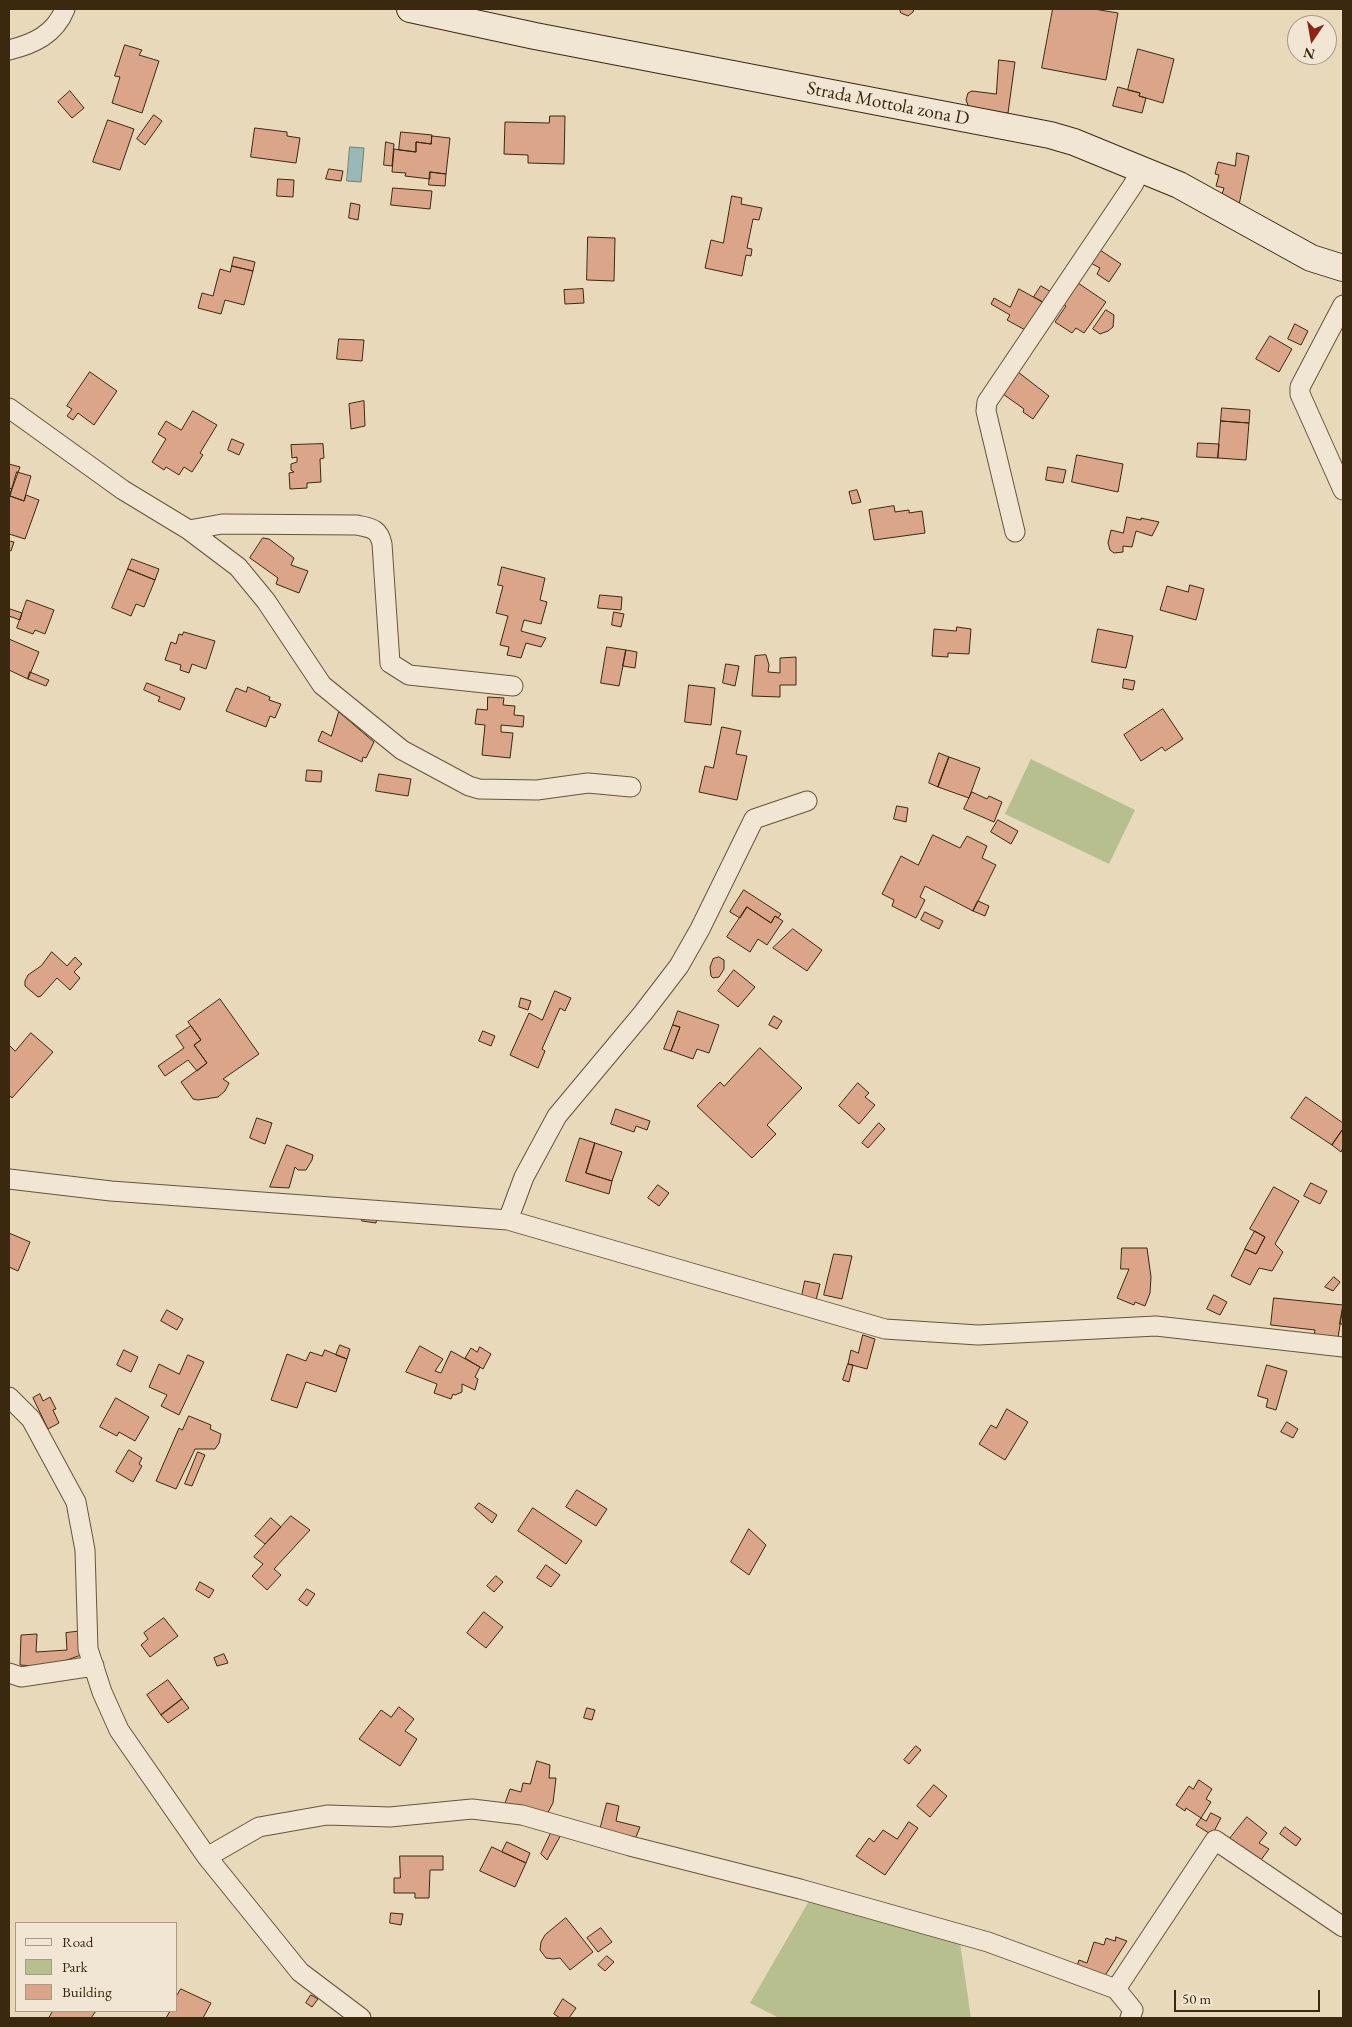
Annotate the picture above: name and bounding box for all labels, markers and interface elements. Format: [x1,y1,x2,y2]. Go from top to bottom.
north arrow [1287,15,1337,65]
text: N [1302,44,1317,64]
street label: Strada Mottola zona D [805,77,971,131]
legend [15,1922,178,2012]
text: Road [62,1932,93,1951]
text: Park [62,1957,88,1976]
scale bar [1177,1980,1323,2012]
text: Building [62,1982,112,2001]
text: 50 m [1182,1989,1211,2008]

